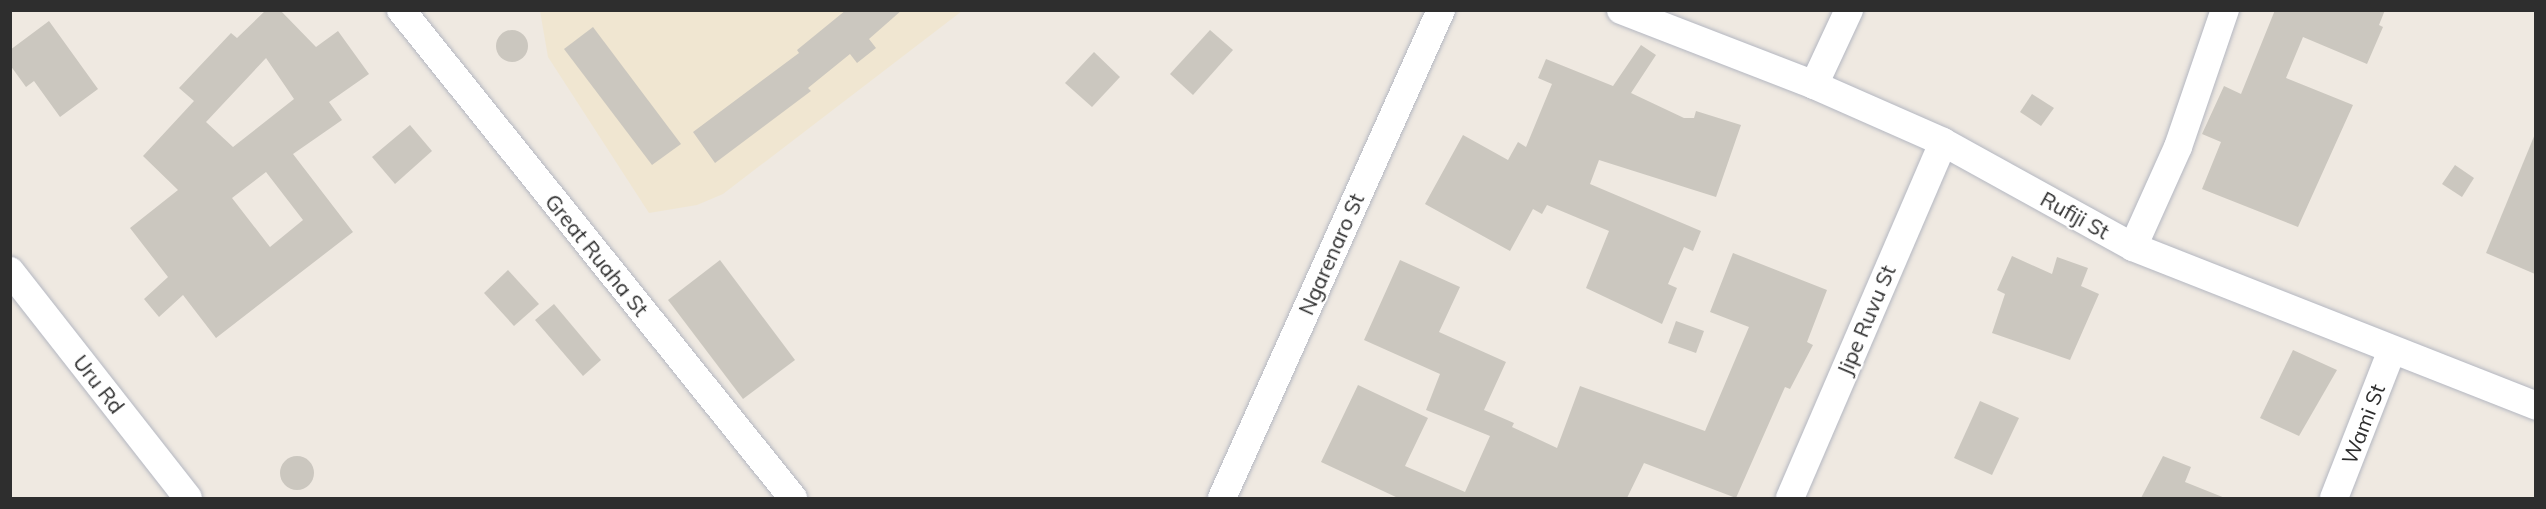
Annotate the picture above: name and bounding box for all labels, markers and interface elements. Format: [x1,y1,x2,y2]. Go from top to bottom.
street label: Rufiji St [2036,186,2114,244]
street label: Great Ruaha St [540,189,654,321]
street label: Ngarenaro St [1293,189,1369,319]
street label: Jipe Ruvu St [1832,261,1900,379]
street label: Uru Rd [68,350,130,418]
street label: Wami St [2336,380,2390,468]

